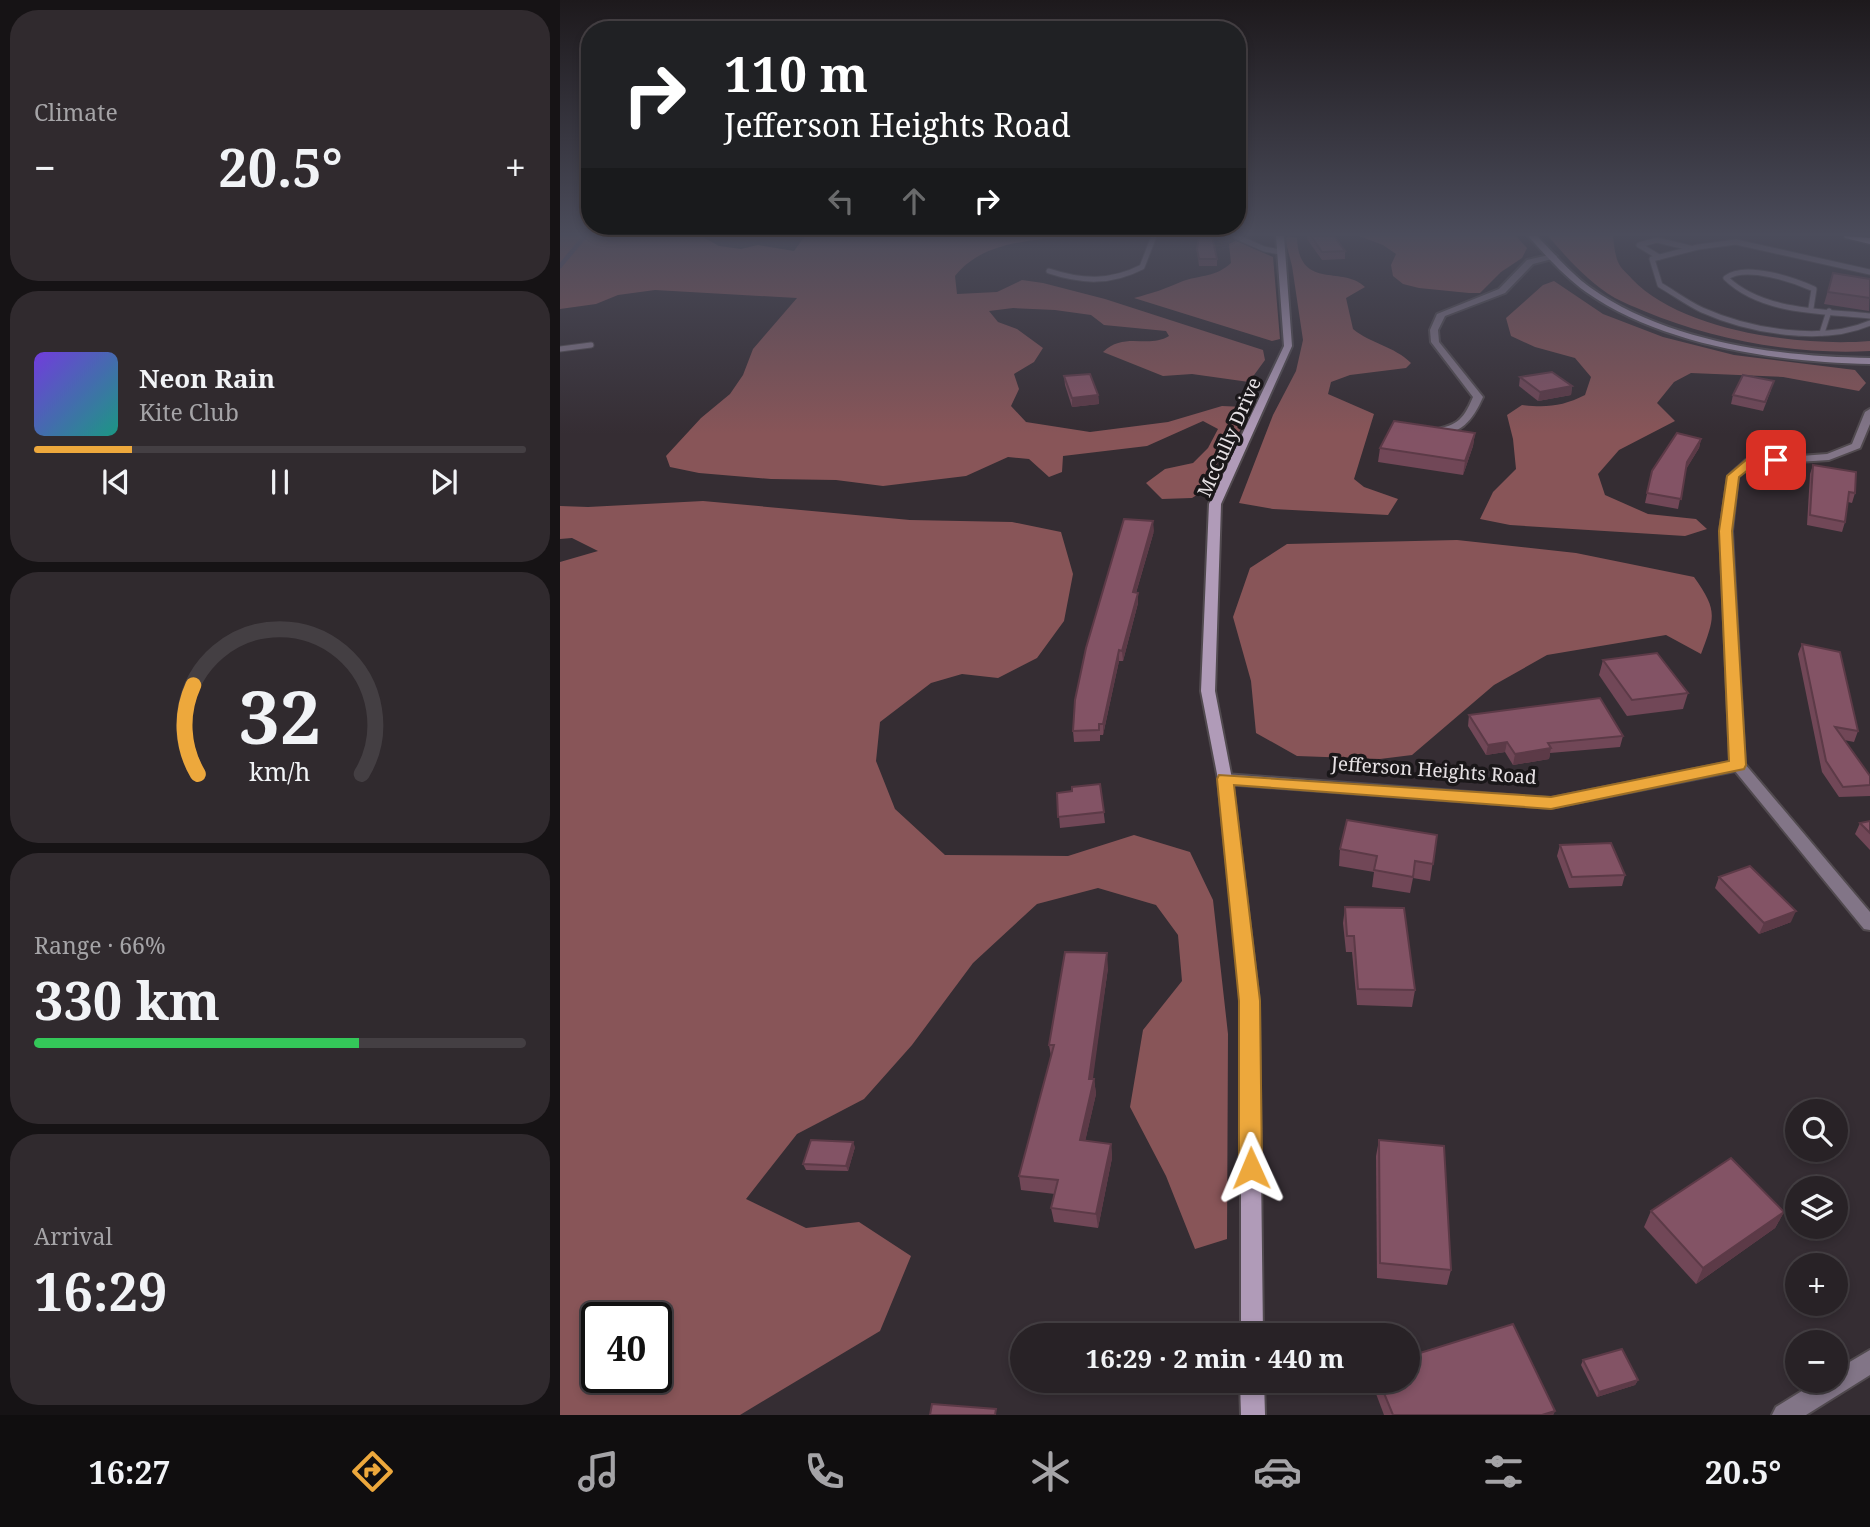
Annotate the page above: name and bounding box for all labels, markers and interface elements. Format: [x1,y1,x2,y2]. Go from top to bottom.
text: 110 m [724,40,868,106]
icon: right [609,49,700,140]
text: Climate [34,96,118,128]
text: Jefferson Heights Road [724,103,1071,146]
text: 20.5° [218,131,343,202]
text: − [34,141,56,193]
text: + [505,141,526,193]
icon: left [822,182,860,220]
icon: ahead [895,182,933,220]
icon: right [968,182,1006,220]
text: Neon Rain [139,360,275,396]
street label: McCully Drive [1191,373,1267,501]
text: Kite Club [139,396,239,428]
pin [1746,430,1806,490]
icon: arrive [1757,441,1795,479]
icon: previous [97,463,135,501]
icon: pause [261,463,299,501]
icon: next [425,463,463,501]
text: 32 [239,666,321,765]
street label: Jefferson Heights Road [1329,750,1538,790]
text: km/h [249,753,311,787]
text: Range · 66% [34,929,166,961]
text: 330 km [34,964,220,1035]
map controls [1785,1099,1848,1393]
button: search [1785,1099,1848,1162]
position arrow [1214,1131,1288,1205]
button: layers [1785,1176,1848,1239]
text: Arrival [34,1220,113,1252]
button: + [1785,1253,1848,1316]
text: 16:29 [34,1255,167,1326]
speed limit sign: 40 [581,1302,672,1393]
button: − [1785,1330,1848,1393]
text: 16:29 · 2 min · 440 m [1085,1340,1345,1376]
icon: directions [348,1447,397,1496]
icon: music [574,1447,623,1496]
icon: phone [800,1447,849,1496]
icon: climate [1026,1447,1075,1496]
icon: car [1253,1447,1302,1496]
icon: filters [1479,1447,1528,1496]
text: 16:27 [89,1450,171,1493]
text: 20.5° [1705,1450,1781,1493]

